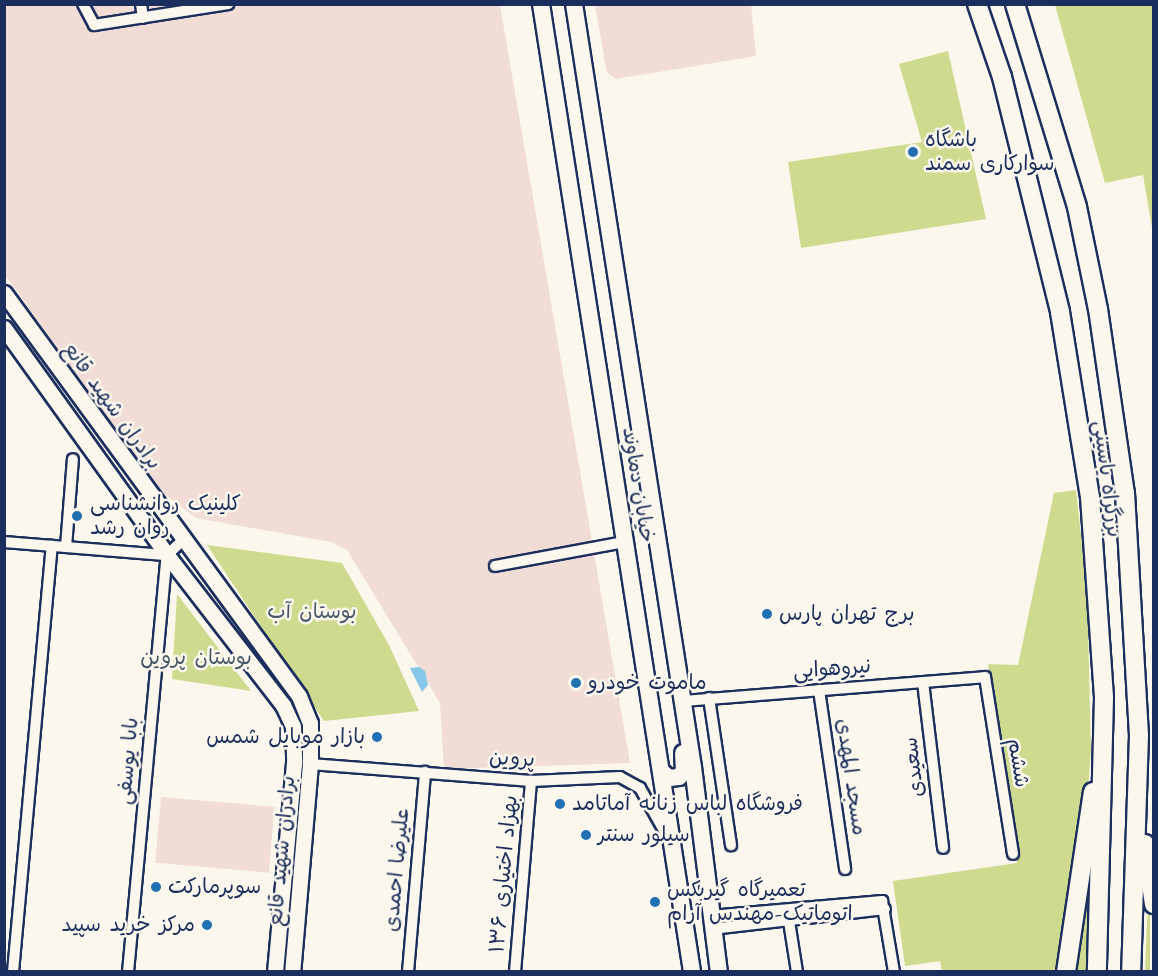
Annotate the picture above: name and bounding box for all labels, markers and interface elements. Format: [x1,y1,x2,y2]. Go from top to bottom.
place label: باشگاه سوارکاری سمند [925,127,1054,177]
marker: باشگاه سوارکاری سمند [906,145,920,159]
street label: برادران شهید قانع [57,337,167,475]
street label: بزرگراه یاسینی [1087,419,1127,539]
street label: خیابان دماوند [616,426,660,544]
place label: کلینیک روانشناسی روان رشد [90,491,241,541]
marker: کلینیک روانشناسی روان رشد [68,507,86,525]
park label: بوستان آب [267,599,357,625]
place label: برج تهران پارس [779,601,915,627]
marker: برج تهران پارس [760,607,774,621]
park label: بوستان پروین [140,645,252,671]
street label: نیروهوایی [792,654,872,684]
place label: ماموت خودرو [588,670,707,696]
marker: ماموت خودرو [569,676,583,690]
street label: بابا یوسفی [112,716,144,806]
street label: مسجد المهدی [830,717,872,837]
place label: بازار موبایل شمس [206,724,365,750]
marker: بازار موبایل شمس [370,730,384,744]
street label: سعیدی [898,736,930,798]
street label: ششم [1002,737,1034,789]
street label: پروین [488,745,536,773]
street label: برادران شهید قانع [263,775,301,927]
place label: فروشگاه لباس زنانه آماتامد [572,791,803,817]
street label: بهزاد اختیاری ۱۳۶ [485,794,523,954]
marker: فروشگاه لباس زنانه آماتامد [553,797,567,811]
street label: علیرضا احمدی [379,807,415,933]
place label: سیلور سنتر [598,822,690,848]
marker: سیلور سنتر [579,828,593,842]
place label: سوپرمارکت [168,874,261,900]
place label: تعمیرگاه گیربکس اتوماتیک مهندس آرام [667,877,853,927]
marker: سوپرمارکت [149,880,163,894]
marker: تعمیرگاه گیربکس اتوماتیک مهندس آرام [648,895,662,909]
place label: مرکز خرید سپید [61,912,195,938]
marker: مرکز خرید سپید [200,918,214,932]

